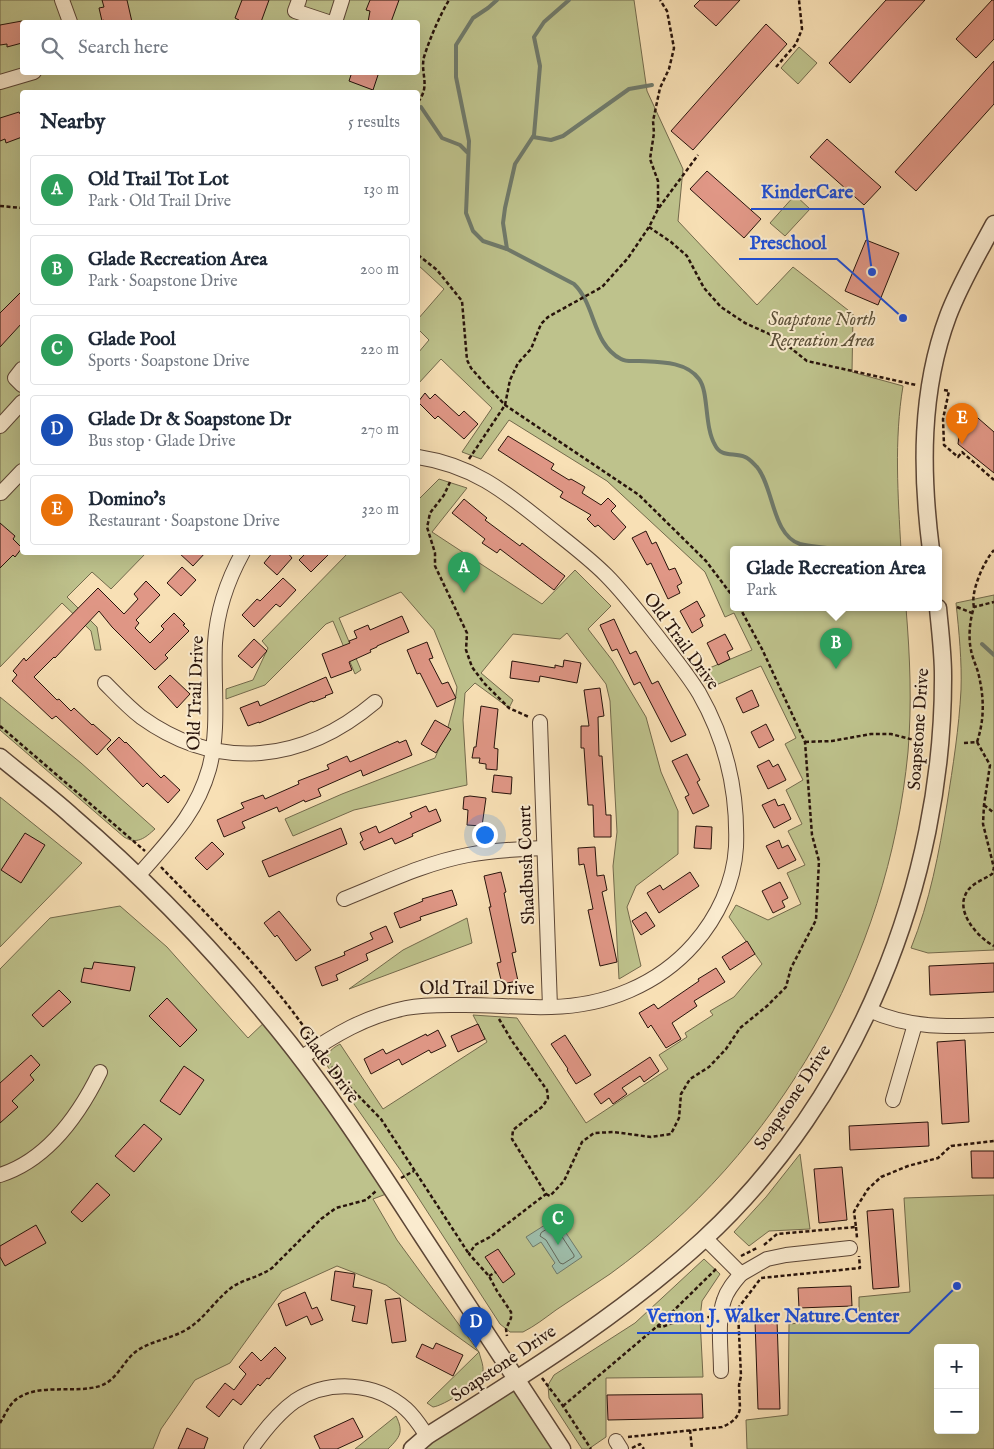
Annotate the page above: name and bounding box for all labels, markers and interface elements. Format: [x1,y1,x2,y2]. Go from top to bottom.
search box [20,20,420,75]
icon: search [38,34,66,62]
text: Search here [78,36,169,60]
text: Nearby [40,109,105,136]
text: 5 results [348,113,400,133]
text: Old Trail Tot Lot [88,168,229,192]
callout: KinderCare [751,175,863,209]
text: A [52,180,62,200]
text: 130 m [363,180,399,200]
text: KinderCare [761,181,853,205]
text: Park · Old Trail Drive [88,192,231,212]
callout: Preschool [739,225,837,259]
text: Preschool [749,232,827,256]
text: Glade Recreation Area [88,248,267,272]
text: B [52,260,62,280]
text: 200 m [360,260,399,280]
text: Park · Soapstone Drive [88,272,238,292]
park label: Soapstone North Recreation Area [768,309,876,353]
text: Glade Pool [88,328,176,352]
text: C [51,340,63,360]
text: 220 m [360,340,399,360]
text: Sports · Soapstone Drive [88,352,250,372]
pin: E [946,403,978,444]
text: Glade Dr & Soapstone Dr [88,408,291,432]
text: D [51,420,63,440]
text: 270 m [360,420,399,440]
text: Bus stop · Glade Drive [88,432,236,452]
text: Domino's [88,488,165,512]
text: E [51,500,63,520]
text: 320 m [362,500,399,520]
text: Restaurant · Soapstone Drive [88,512,280,532]
popup [730,546,942,611]
pin: A [448,552,480,593]
text: Glade Recreation Area [746,557,926,581]
text: Park [746,581,777,601]
street label: Old Trail Drive [638,589,724,695]
pin: B [820,628,852,669]
street label: Old Trail Drive [183,635,210,751]
street label: Soapstone Drive [904,667,935,791]
street label: Shadbush Court [514,805,541,925]
your location [472,822,498,848]
street label: Old Trail Drive [419,978,535,1001]
street label: Glade Drive [292,1021,364,1108]
street label: Soapstone Drive [750,1041,837,1155]
pin: C [542,1204,574,1245]
callout: Vernon J. Walker Nature Center [637,1299,909,1333]
text: Vernon J. Walker Nature Center [646,1305,900,1329]
pin: D [460,1307,492,1348]
street label: Soapstone Drive [446,1320,560,1406]
map controls [934,1344,979,1434]
button: + [934,1344,979,1389]
button: − [934,1389,979,1434]

